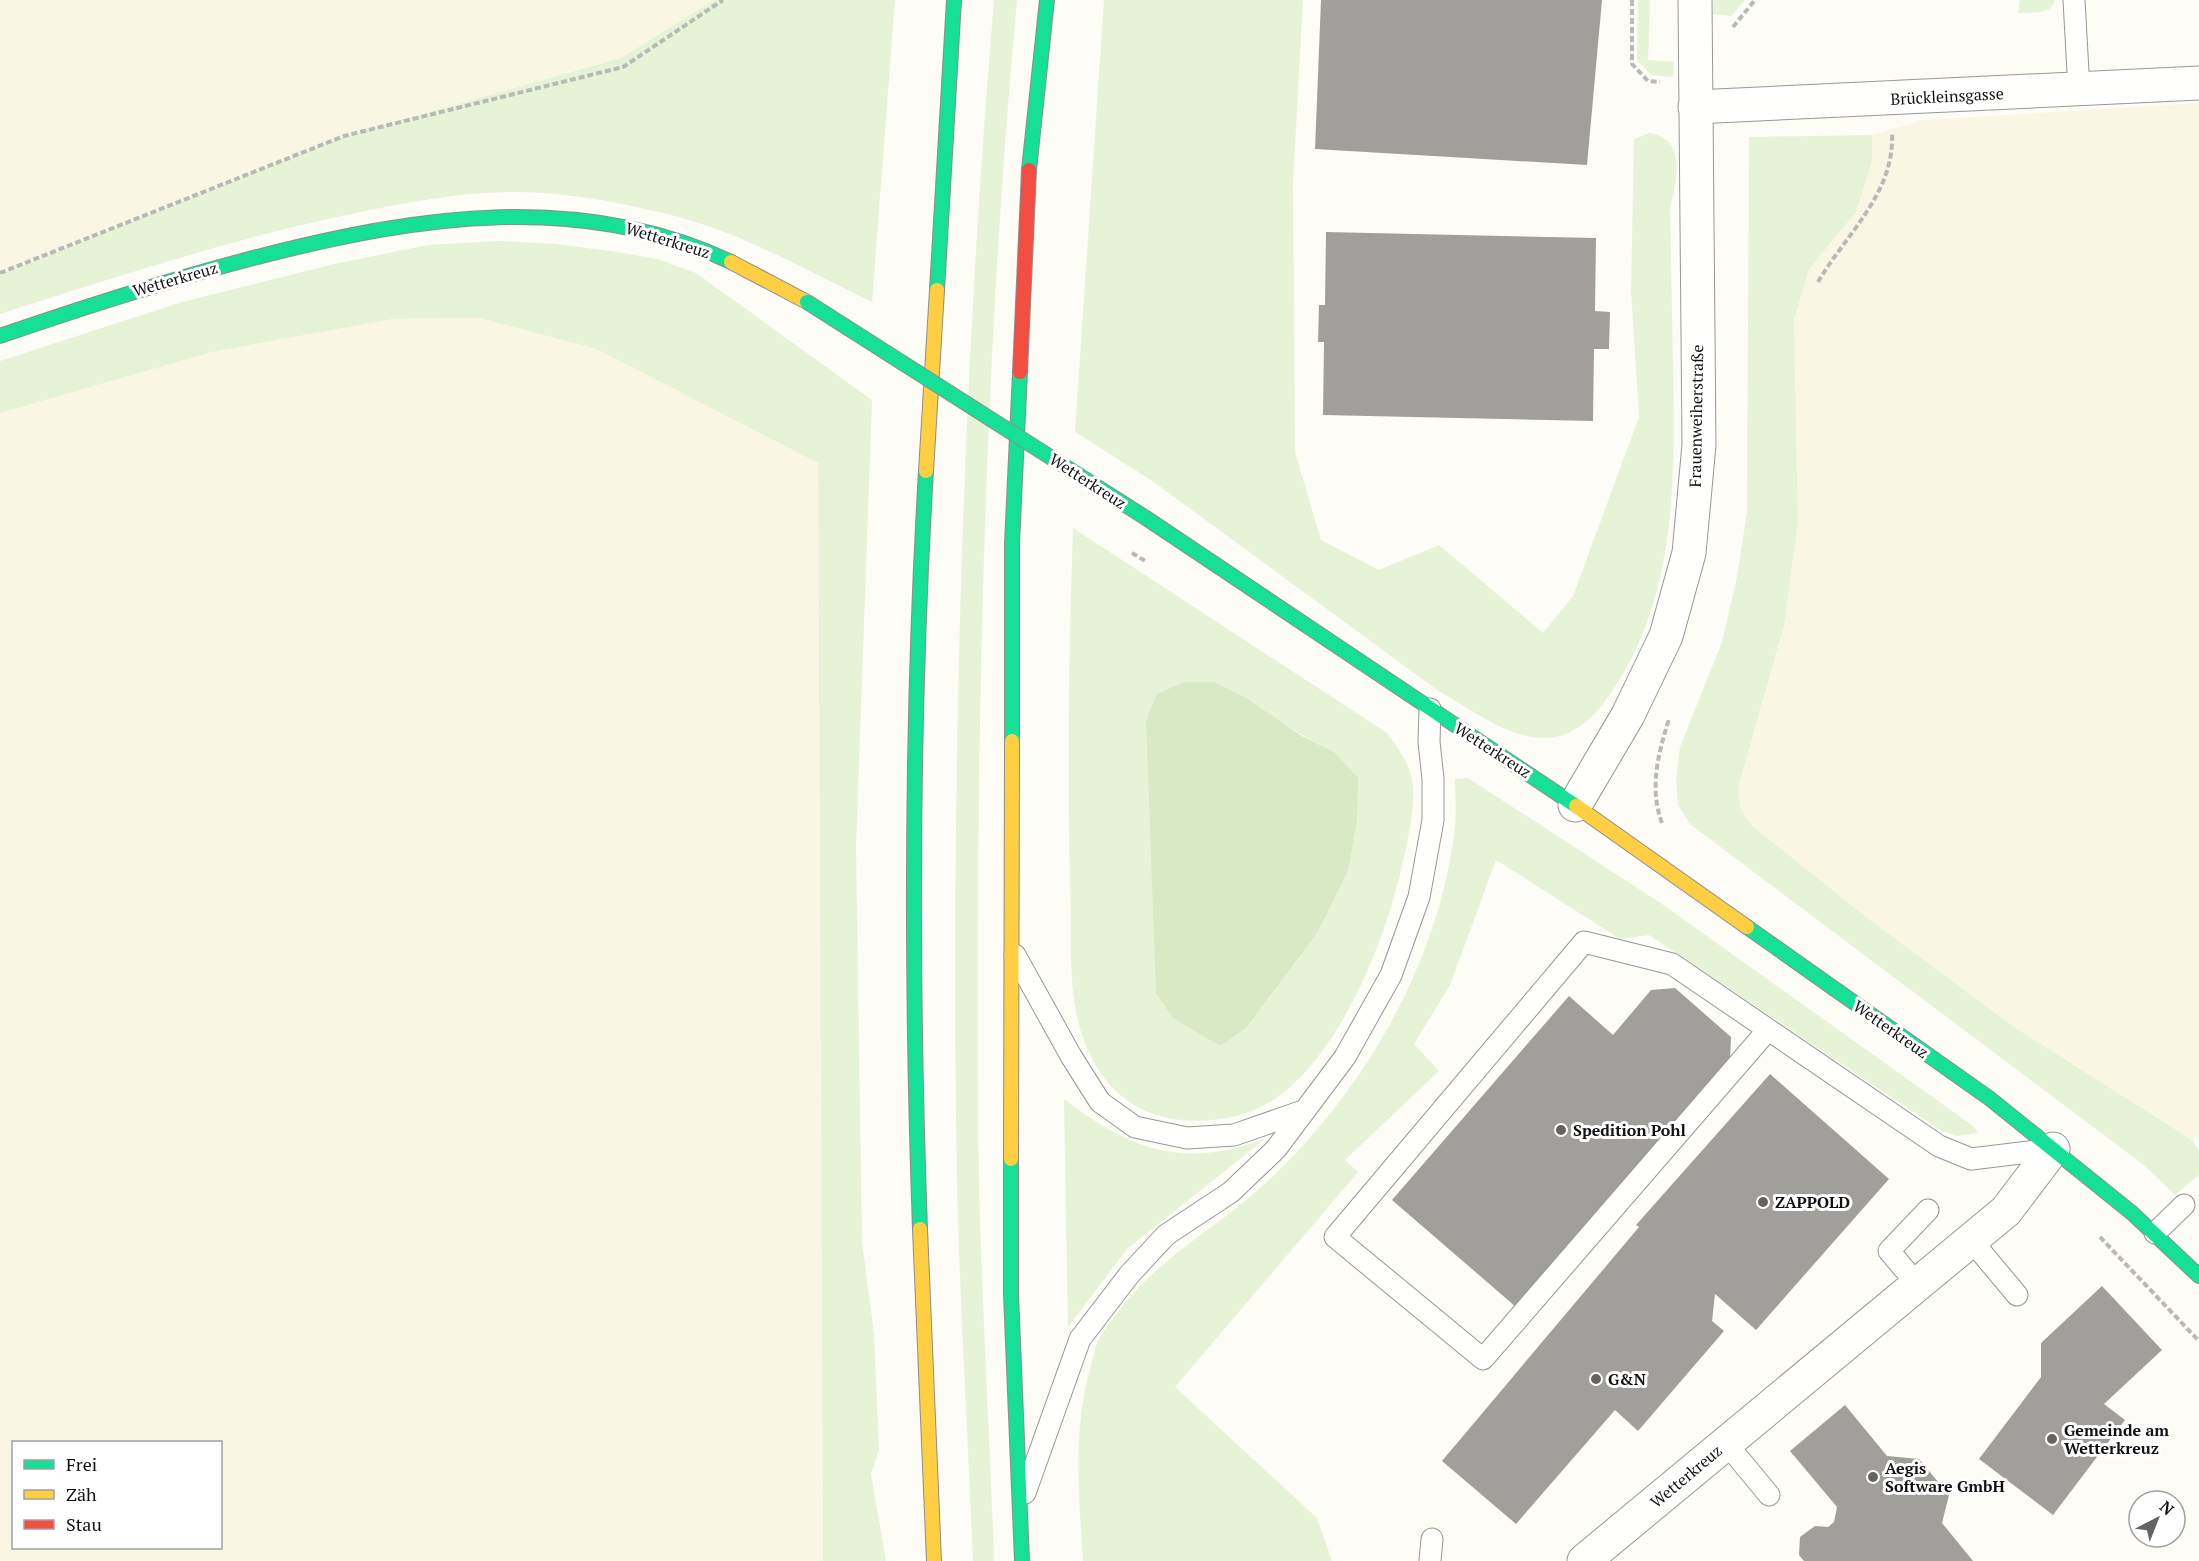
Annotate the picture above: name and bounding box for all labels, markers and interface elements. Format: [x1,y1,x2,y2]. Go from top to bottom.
street label: Brückleinsgasse [1890,82,2004,110]
street label: Wetterkreuz [623,217,713,263]
street label: Wetterkreuz [130,256,220,302]
street label: Frauenweiherstraße [1684,344,1708,488]
street label: Wetterkreuz [1045,448,1131,514]
street label: Wetterkreuz [1450,717,1536,783]
street label: Wetterkreuz [1849,995,1933,1063]
place label: Spedition Pohl [1573,1119,1686,1141]
marker: Spedition Pohl [1554,1123,1568,1137]
place label: ZAPPOLD [1775,1191,1850,1213]
marker: ZAPPOLD [1756,1195,1770,1209]
place label: G&N [1608,1368,1646,1390]
marker: G&N [1589,1372,1603,1386]
place label: Gemeinde am Wetterkreuz [2064,1419,2169,1459]
marker: Gemeinde am Wetterkreuz [2045,1432,2059,1446]
street label: Wetterkreuz [1645,1439,1727,1513]
legend [12,1441,222,1549]
text: Frei [66,1452,97,1476]
place label: Aegis Software GmbH [1885,1457,2005,1497]
marker: Aegis Software GmbH [1866,1470,1880,1484]
text: Zäh [66,1482,97,1506]
north arrow [2127,1489,2187,1549]
text: N [2155,1496,2179,1520]
text: Stau [66,1512,102,1536]

